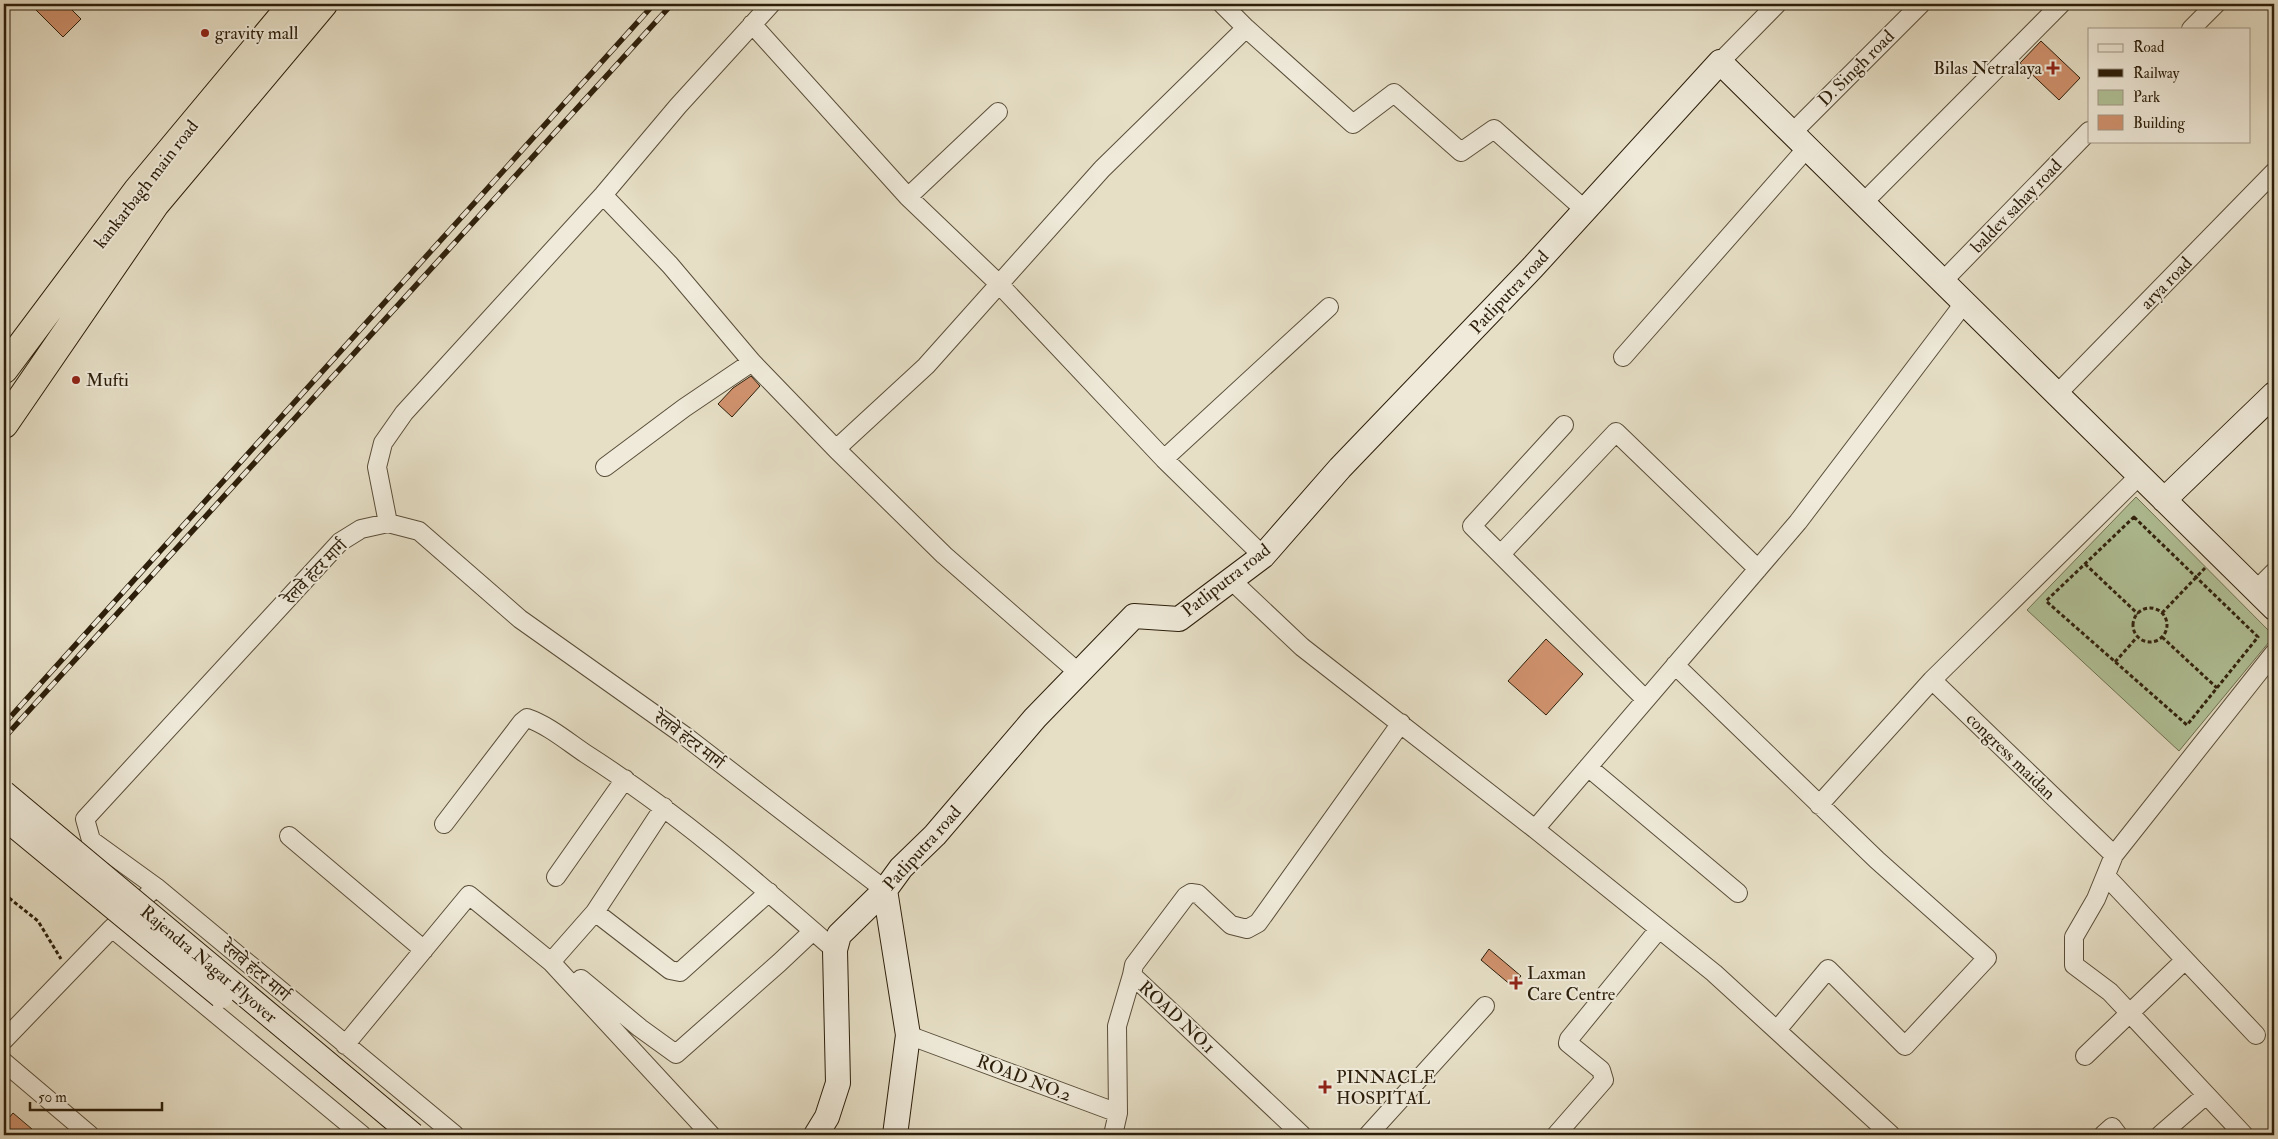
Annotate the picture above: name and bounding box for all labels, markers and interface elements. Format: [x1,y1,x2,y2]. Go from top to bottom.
place label: gravity mall [215,22,299,45]
street label: D. Singh road [1813,25,1900,111]
marker: gravity mall [199,27,211,39]
legend [2088,28,2250,142]
text: Road [2133,38,2165,57]
place label: Bilas Netralaya [1933,57,2043,80]
marker: Bilas Netralaya [2046,61,2060,75]
text: Railway [2133,64,2180,83]
text: Park [2133,88,2160,107]
text: Building [2133,114,2185,133]
street label: kankarbagh main road [89,115,204,253]
street label: baldev sahay road [1966,154,2067,258]
street label: Patliputra road [1465,246,1554,339]
street label: arya road [2136,252,2197,315]
place label: Mufti [86,369,129,392]
marker: Mufti [70,374,82,386]
street label: रेलवे हंटर मार्ग [277,534,353,612]
street label: Patliputra road [1177,539,1275,622]
street label: रेलवे हंटर मार्ग [647,705,730,775]
street label: congress maidan [1961,708,2060,805]
street label: Patliputra road [878,801,967,896]
street label: Rajendra Nagar Flyover [135,900,282,1029]
street label: रेलवे हंटर मार्ग [215,934,296,1008]
place label: Laxman Care Centre [1527,962,1616,1006]
street label: ROAD NO.1 [1133,976,1220,1059]
marker: Laxman Care Centre [1509,976,1523,990]
street label: ROAD NO.2 [973,1050,1074,1107]
place label: PINNACLE HOSPITAL [1336,1066,1436,1110]
scale bar [30,1079,162,1111]
marker: PINNACLE HOSPITAL [1318,1080,1332,1094]
text: 50 m [38,1088,67,1107]

